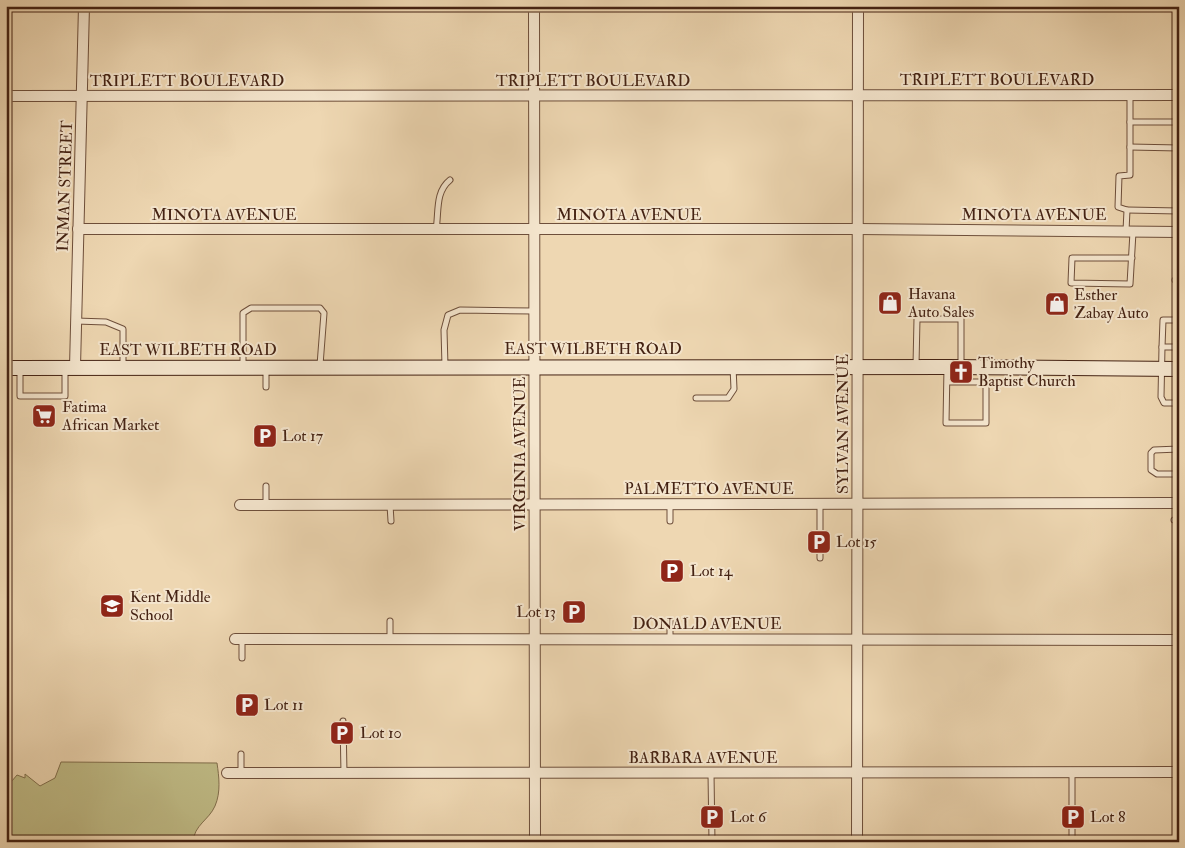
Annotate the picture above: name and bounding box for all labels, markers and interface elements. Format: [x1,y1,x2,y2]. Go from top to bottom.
street label: TRIPLETT BOULEVARD [900,70,1094,90]
street label: TRIPLETT BOULEVARD [90,71,284,91]
street label: TRIPLETT BOULEVARD [496,71,690,91]
street label: INMAN STREET [53,120,77,252]
street label: MINOTA AVENUE [151,205,297,225]
street label: MINOTA AVENUE [556,205,702,225]
street label: MINOTA AVENUE [961,205,1107,225]
place label: Havana Auto Sales [907,284,974,322]
place label: Esther Zabay Auto [1074,285,1149,323]
shop icon: Havana Auto Sales [877,290,903,316]
shop icon: Esther Zabay Auto [1044,291,1070,317]
street label: EAST WILBETH ROAD [504,339,682,359]
street label: EAST WILBETH ROAD [99,340,277,360]
place label: Timothy Baptist Church [978,353,1076,392]
street label: SYLVAN AVENUE [833,354,853,494]
church icon: Timothy Baptist Church [948,359,974,385]
street label: VIRGINIA AVENUE [510,377,530,531]
place label: Fatima African Market [61,397,159,435]
supermarket icon: Fatima African Market [31,403,57,429]
parking icon: Lot 17 [252,423,278,449]
place label: Lot 17 [282,426,324,446]
street label: PALMETTO AVENUE [624,479,794,499]
parking icon: Lot 15 [806,529,832,555]
place label: Lot 15 [836,532,877,552]
parking icon: Lot 14 [659,558,685,584]
place label: Lot 14 [690,561,734,581]
place label: Kent Middle School [130,587,211,625]
school or university icon: Kent Middle School [99,593,125,619]
parking icon: Lot 13 [561,599,587,625]
place label: Lot 13 [516,602,556,622]
street label: DONALD AVENUE [632,614,782,634]
parking icon: Lot 11 [234,692,260,718]
place label: Lot 11 [264,695,303,715]
parking icon: Lot 10 [329,720,355,746]
place label: Lot 10 [360,723,402,743]
street label: BARBARA AVENUE [629,748,778,768]
parking icon: Lot 6 [699,804,725,830]
parking icon: Lot 8 [1060,804,1086,830]
place label: Lot 6 [730,807,767,827]
place label: Lot 8 [1090,807,1126,827]

